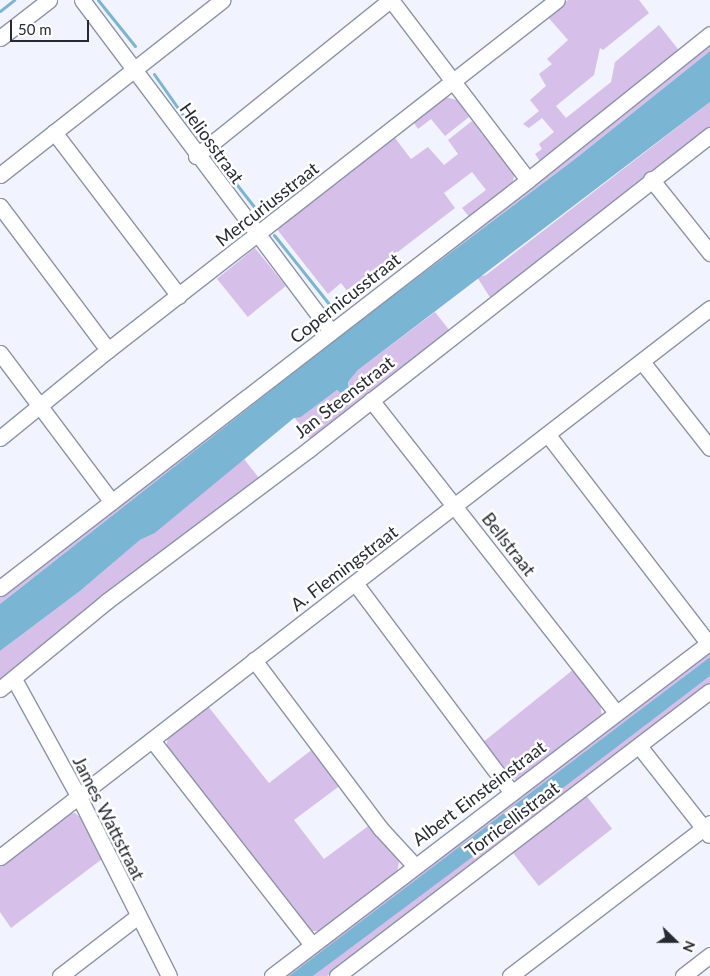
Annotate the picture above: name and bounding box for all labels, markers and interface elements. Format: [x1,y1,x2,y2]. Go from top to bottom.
scale bar [12,10,91,42]
text: 50 m [18,20,52,38]
street label: Heliosstraat [176,98,248,188]
street label: Mercuriusstraat [211,157,323,251]
street label: Copernicusstraat [286,248,404,348]
street label: Jan Steenstraat [290,351,398,443]
street label: Bellstraat [478,508,540,580]
street label: A. Flemingstraat [286,521,402,615]
street label: Albert Einsteinstraat [408,736,550,850]
street label: James Wattstraat [68,752,150,884]
street label: Torricellistraat [461,777,563,861]
north arrow [650,916,700,966]
text: N [679,939,699,955]

